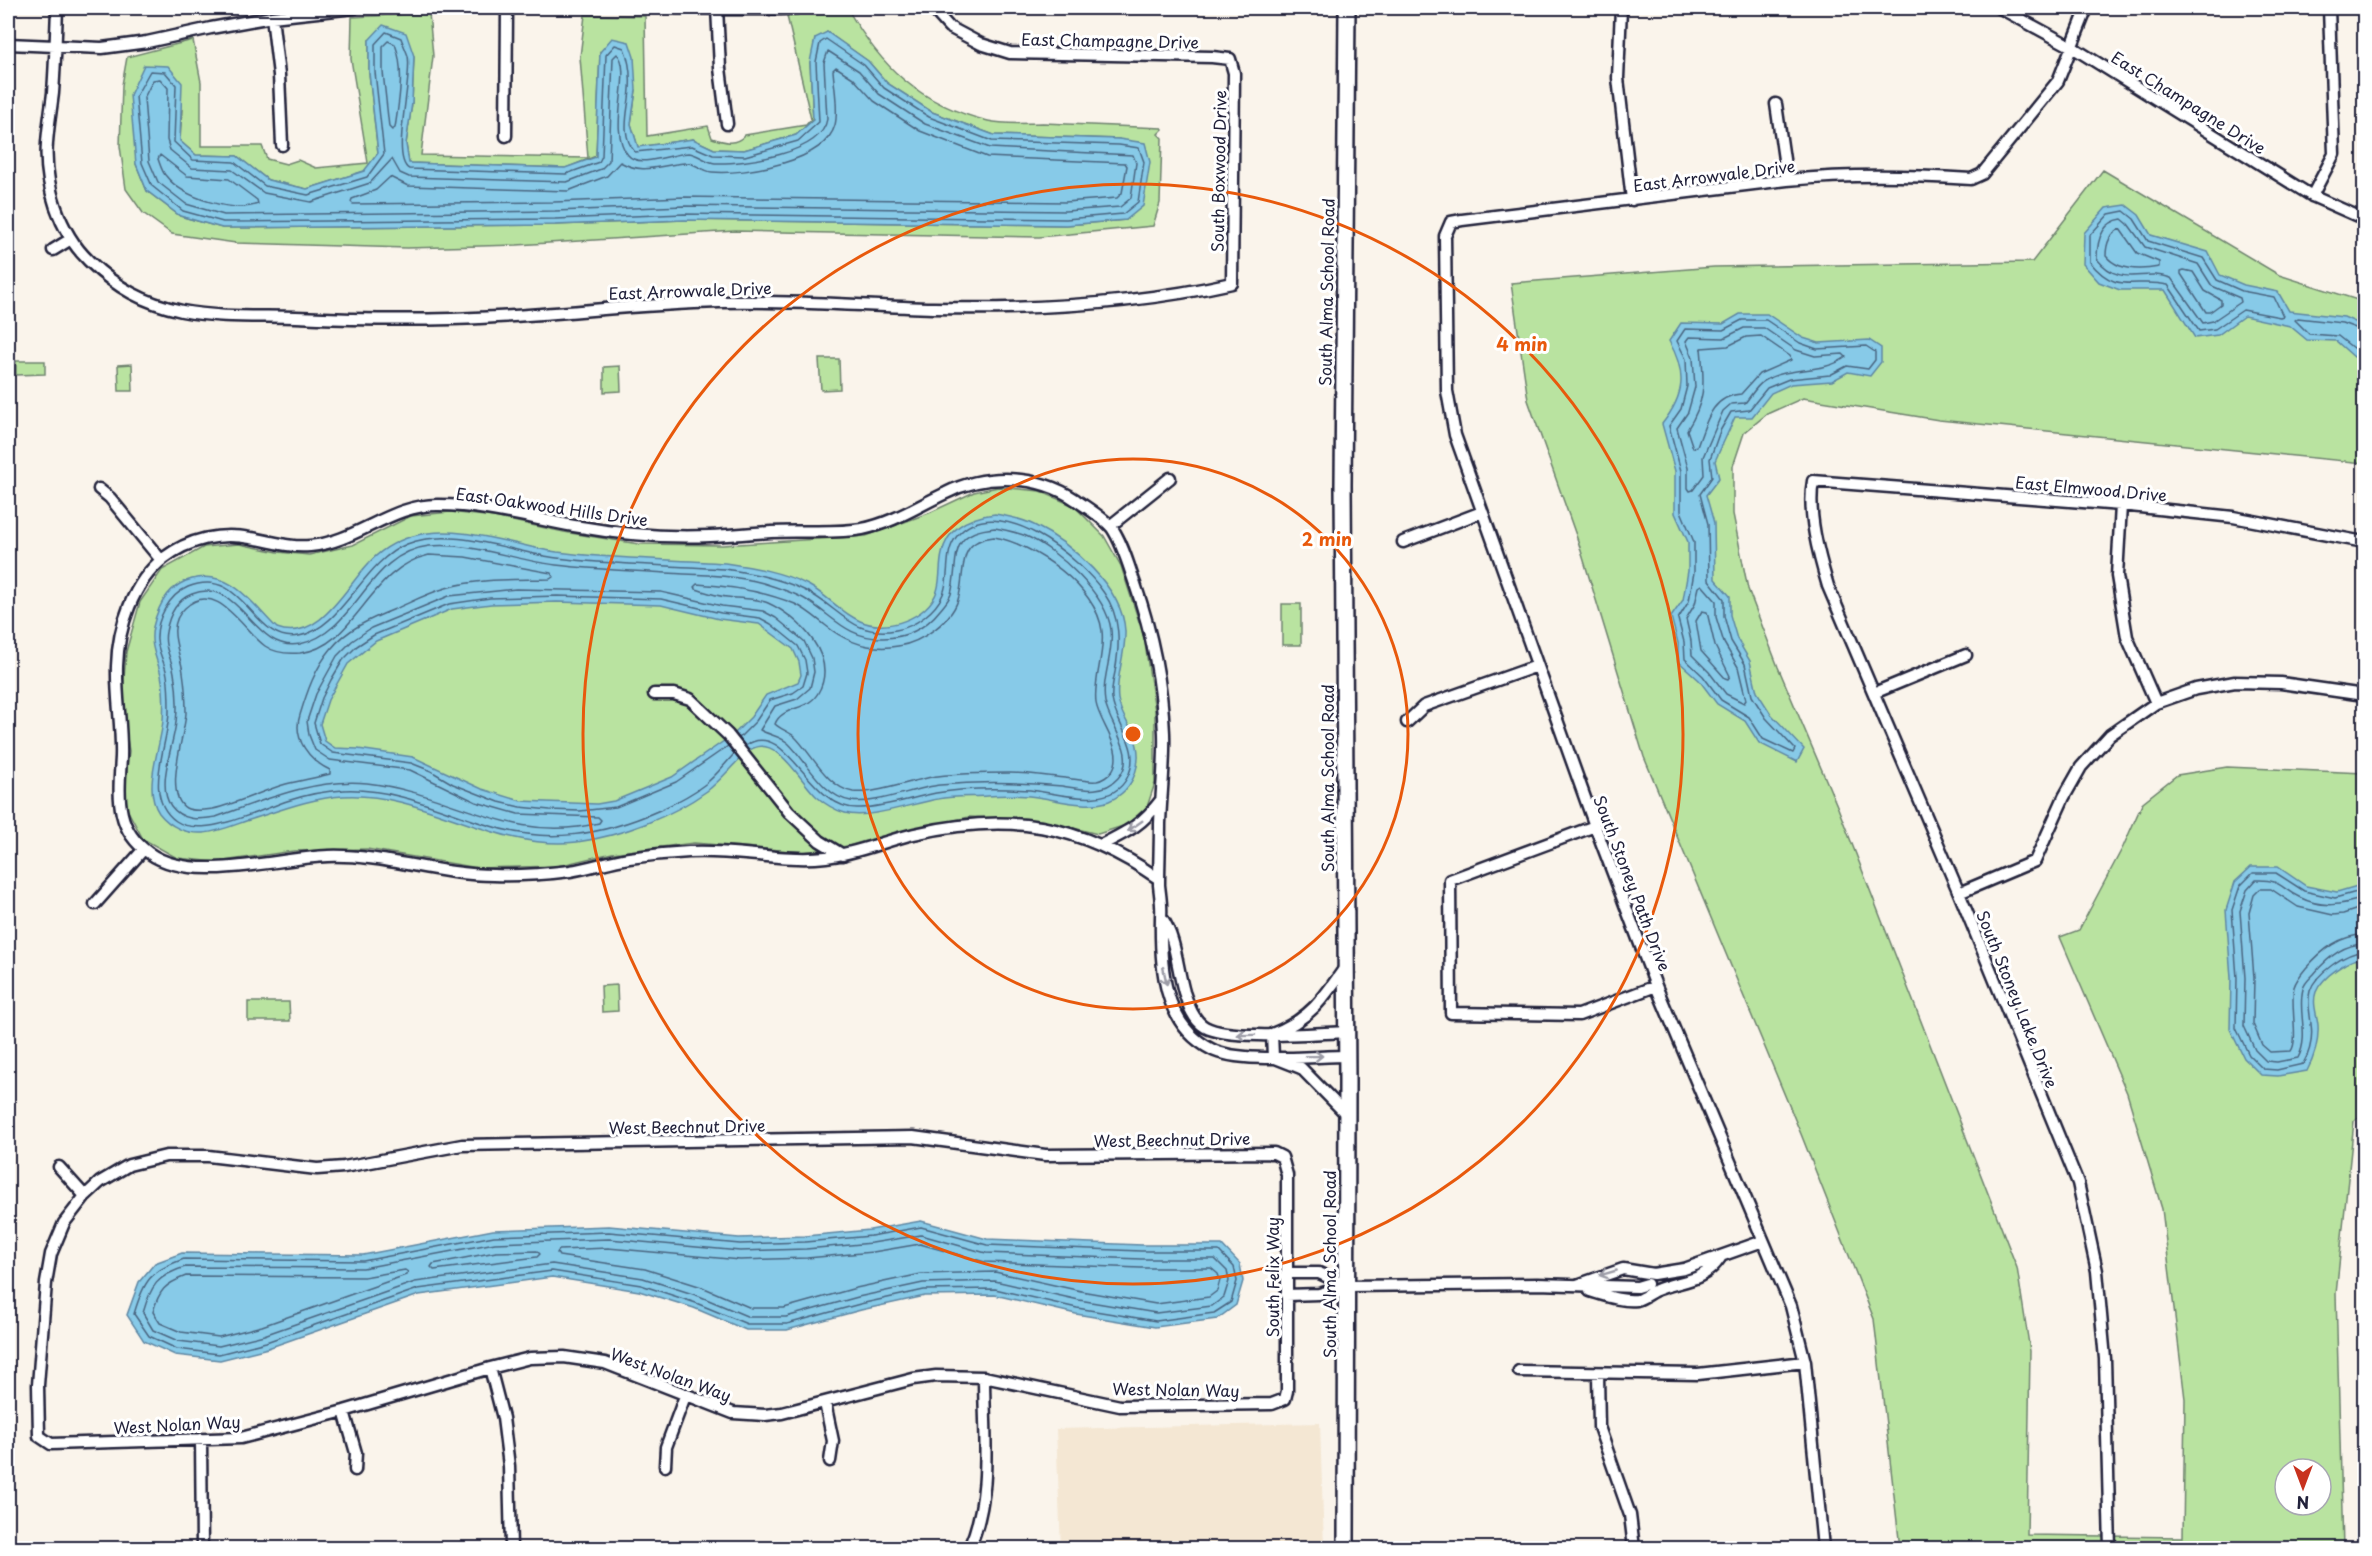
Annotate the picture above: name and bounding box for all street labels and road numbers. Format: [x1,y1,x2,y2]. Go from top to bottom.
street label: East Champagne Drive [1021,26,1199,54]
street label: East Champagne Drive [2107,45,2271,159]
street label: South Boxwood Drive [1205,90,1231,252]
street label: East Arrowvale Drive [1632,153,1796,197]
street label: South Alma School Road [1312,198,1340,386]
street label: East Arrowvale Drive [608,275,772,305]
street label: East Elmwood Drive [2014,469,2168,507]
street label: East Oakwood Hills Drive [455,481,649,531]
street label: South Alma School Road [1315,684,1339,872]
street label: South Stoney Path Drive [1588,792,1678,974]
street label: South Stoney Lake Drive [1971,907,2065,1091]
street label: West Beechnut Drive [608,1113,766,1139]
street label: West Beechnut Drive [1093,1126,1251,1152]
street label: South Alma School Road [1317,1170,1341,1358]
street label: South Felix Way [1260,1217,1284,1337]
street label: West Nolan Way [607,1341,735,1407]
street label: West Nolan Way [1112,1376,1240,1402]
street label: West Nolan Way [113,1409,241,1439]

